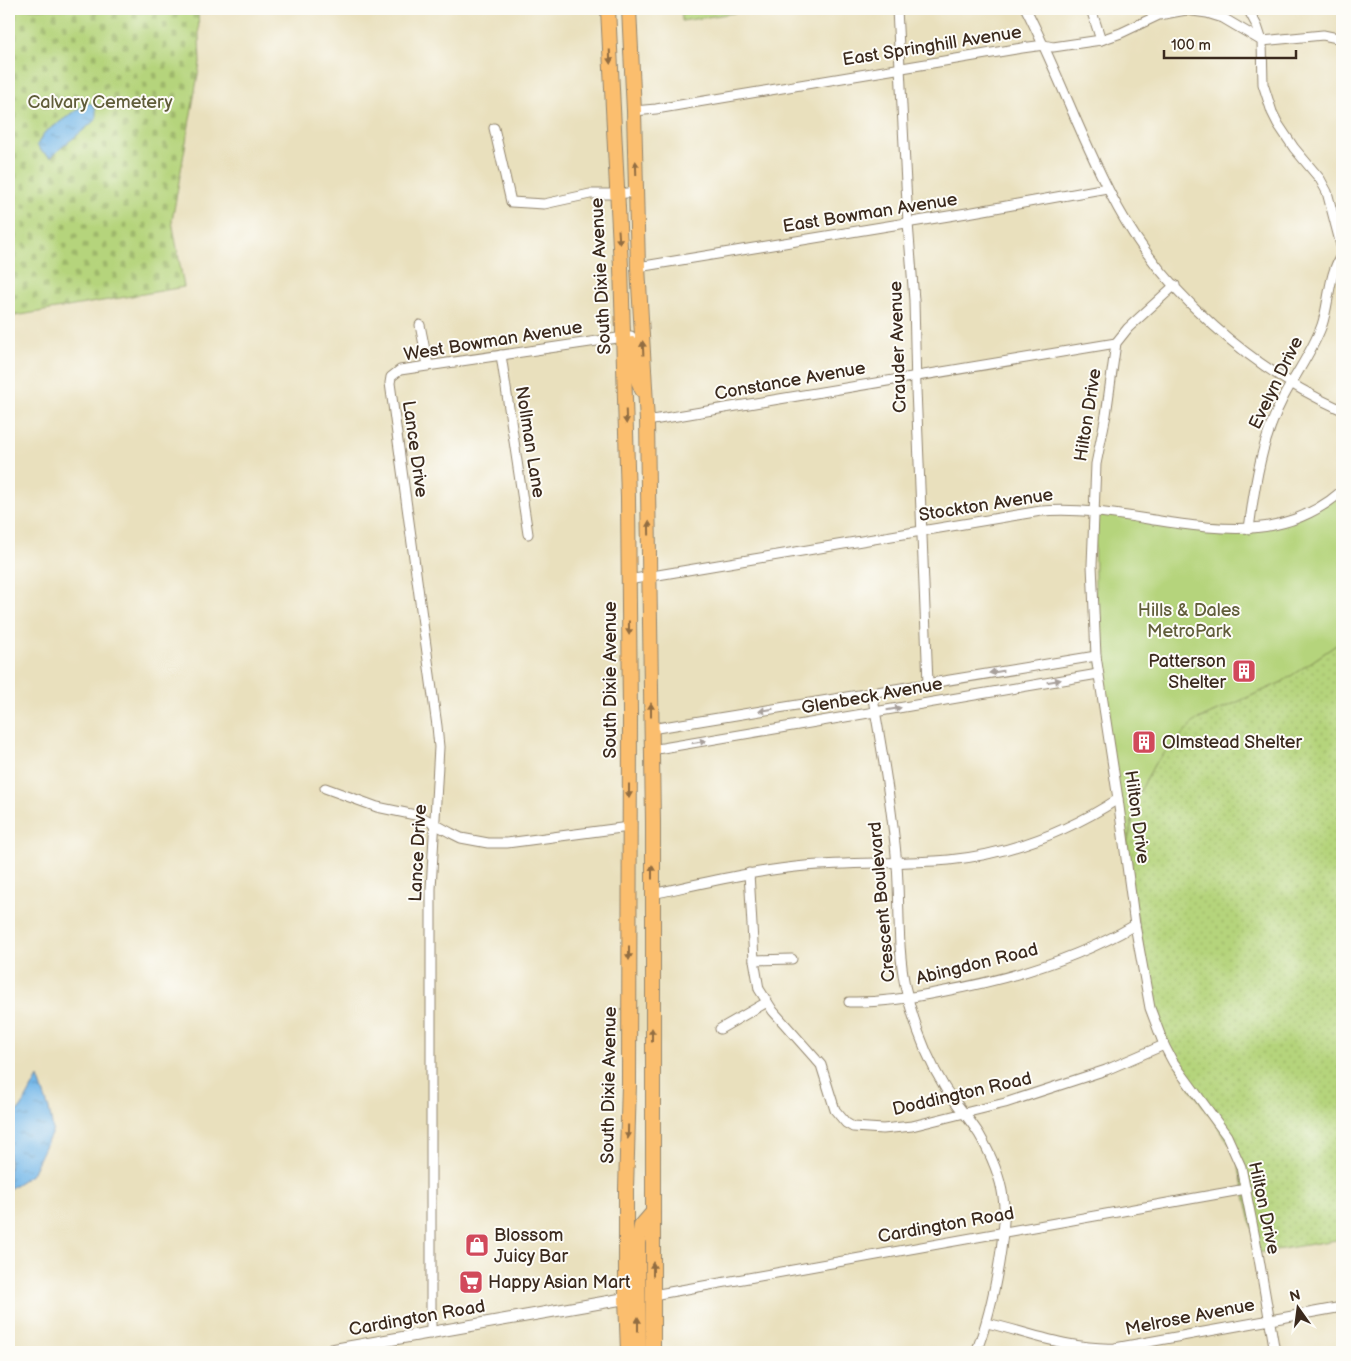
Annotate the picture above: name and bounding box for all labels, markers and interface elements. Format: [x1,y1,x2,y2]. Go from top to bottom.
street label: East Springhill Avenue [841,21,1023,71]
scale bar [1164,28,1296,60]
text: 100 m [1171,36,1211,55]
one-way arrow [606,50,614,66]
park label: Calvary Cemetery [27,92,173,113]
one-way arrow [632,160,640,176]
street label: East Bowman Avenue [781,189,959,237]
street label: South Dixie Avenue [586,197,616,355]
one-way arrow [615,230,623,246]
street label: Crauder Avenue [885,280,911,413]
street label: West Bowman Avenue [402,316,584,365]
street label: Evelyn Drive [1245,333,1308,433]
one-way arrow [639,339,647,355]
street label: Constance Avenue [713,357,867,405]
street label: Hilton Drive [1070,367,1106,463]
street label: Nollman Lane [511,385,549,500]
street label: Lance Drive [398,399,432,499]
one-way arrow [622,409,630,425]
street label: Stockton Avenue [917,484,1055,526]
one-way arrow [645,519,653,535]
park label: Hills & Dales MetroPark [1138,600,1240,642]
street label: South Dixie Avenue [600,601,621,759]
one-way arrow [626,621,634,637]
place label: Patterson Shelter [1148,651,1226,693]
building icon: Patterson Shelter [1231,658,1257,684]
one-way arrow [987,669,1003,677]
street label: Glenbeck Avenue [800,673,944,719]
one-way arrow [1046,677,1062,685]
one-way arrow [647,701,655,717]
one-way arrow [886,705,902,713]
one-way arrow [758,707,774,715]
building icon: Olmstead Shelter [1131,729,1157,755]
place label: Olmstead Shelter [1162,732,1302,753]
one-way arrow [692,738,708,746]
street label: Hilton Drive [1120,769,1154,865]
one-way arrow [625,783,633,799]
street label: Lance Drive [405,803,431,902]
street label: Crescent Boulevard [865,821,899,983]
one-way arrow [648,864,656,880]
street label: Abingdon Road [914,939,1040,989]
one-way arrow [625,946,633,962]
street label: South Dixie Avenue [597,1006,621,1164]
one-way arrow [648,1026,656,1042]
street label: Doddington Road [890,1068,1034,1120]
one-way arrow [623,1124,631,1140]
street label: Hilton Drive [1244,1160,1284,1256]
street label: Cardington Road [876,1203,1016,1247]
place label: Blossom Juicy Bar [494,1225,568,1267]
shop icon: Blossom Juicy Bar [464,1232,490,1258]
one-way arrow [649,1260,657,1276]
supermarket icon: Happy Asian Mart [458,1269,484,1295]
place label: Happy Asian Mart [488,1272,631,1293]
north arrow [1274,1284,1324,1334]
text: N [1288,1286,1302,1305]
street label: Melrose Avenue [1123,1294,1257,1340]
street label: Cardington Road [347,1296,487,1340]
one-way arrow [634,1316,642,1332]

